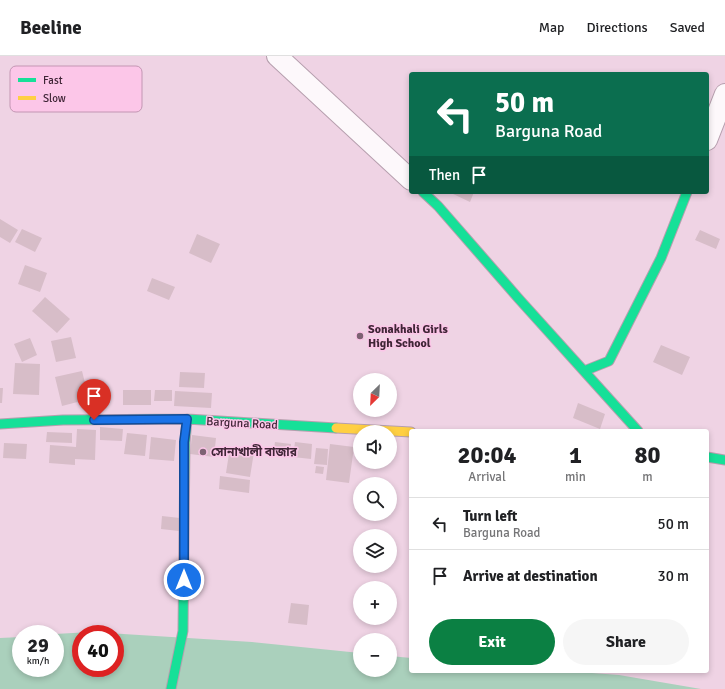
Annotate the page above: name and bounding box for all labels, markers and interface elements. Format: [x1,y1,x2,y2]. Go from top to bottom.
text: Beeline [20,16,82,40]
text: Map [539,19,565,36]
text: Directions [587,19,648,36]
text: Saved [670,19,705,36]
legend [10,66,142,112]
text: Fast [43,74,63,87]
text: 50 m [495,86,554,120]
icon: left [429,88,481,140]
text: Slow [43,92,66,105]
text: Barguna Road [495,120,602,142]
icon: arrive [468,164,490,186]
text: Then [429,166,460,184]
place label: Sonakhali Girls High School [368,322,448,351]
marker: Sonakhali Girls High School [355,331,365,341]
north arrow [353,373,397,417]
map controls [353,373,397,677]
pin [77,379,111,420]
icon: arrive [83,385,105,407]
street label: Barguna Road [206,414,278,433]
button: sound [353,425,397,469]
text: 20:04 [458,440,516,470]
text: 1 [569,440,582,470]
text: 80 [635,440,660,470]
place label: সোনাখালী বাজার [211,444,298,460]
marker: সোনাখালী বাজার [198,447,208,457]
text: Arrival [468,469,506,485]
text: min [565,469,586,485]
text: m [642,469,653,485]
button: search [353,477,397,521]
text: Turn left [463,507,517,525]
icon: left [429,513,451,535]
text: 50 m [658,515,689,533]
text: Barguna Road [463,525,540,541]
button: layers [353,529,397,573]
position arrow [163,559,205,601]
icon: arrive [429,565,451,587]
text: Arrive at destination [463,567,598,585]
text: 30 m [658,567,689,585]
button: + [353,581,397,625]
button: Exit [429,619,555,665]
button: Share [563,619,689,665]
speed limit sign: 40 [72,625,124,677]
text: 29 [27,633,49,658]
button: − [353,633,397,677]
text: km/h [27,655,49,667]

